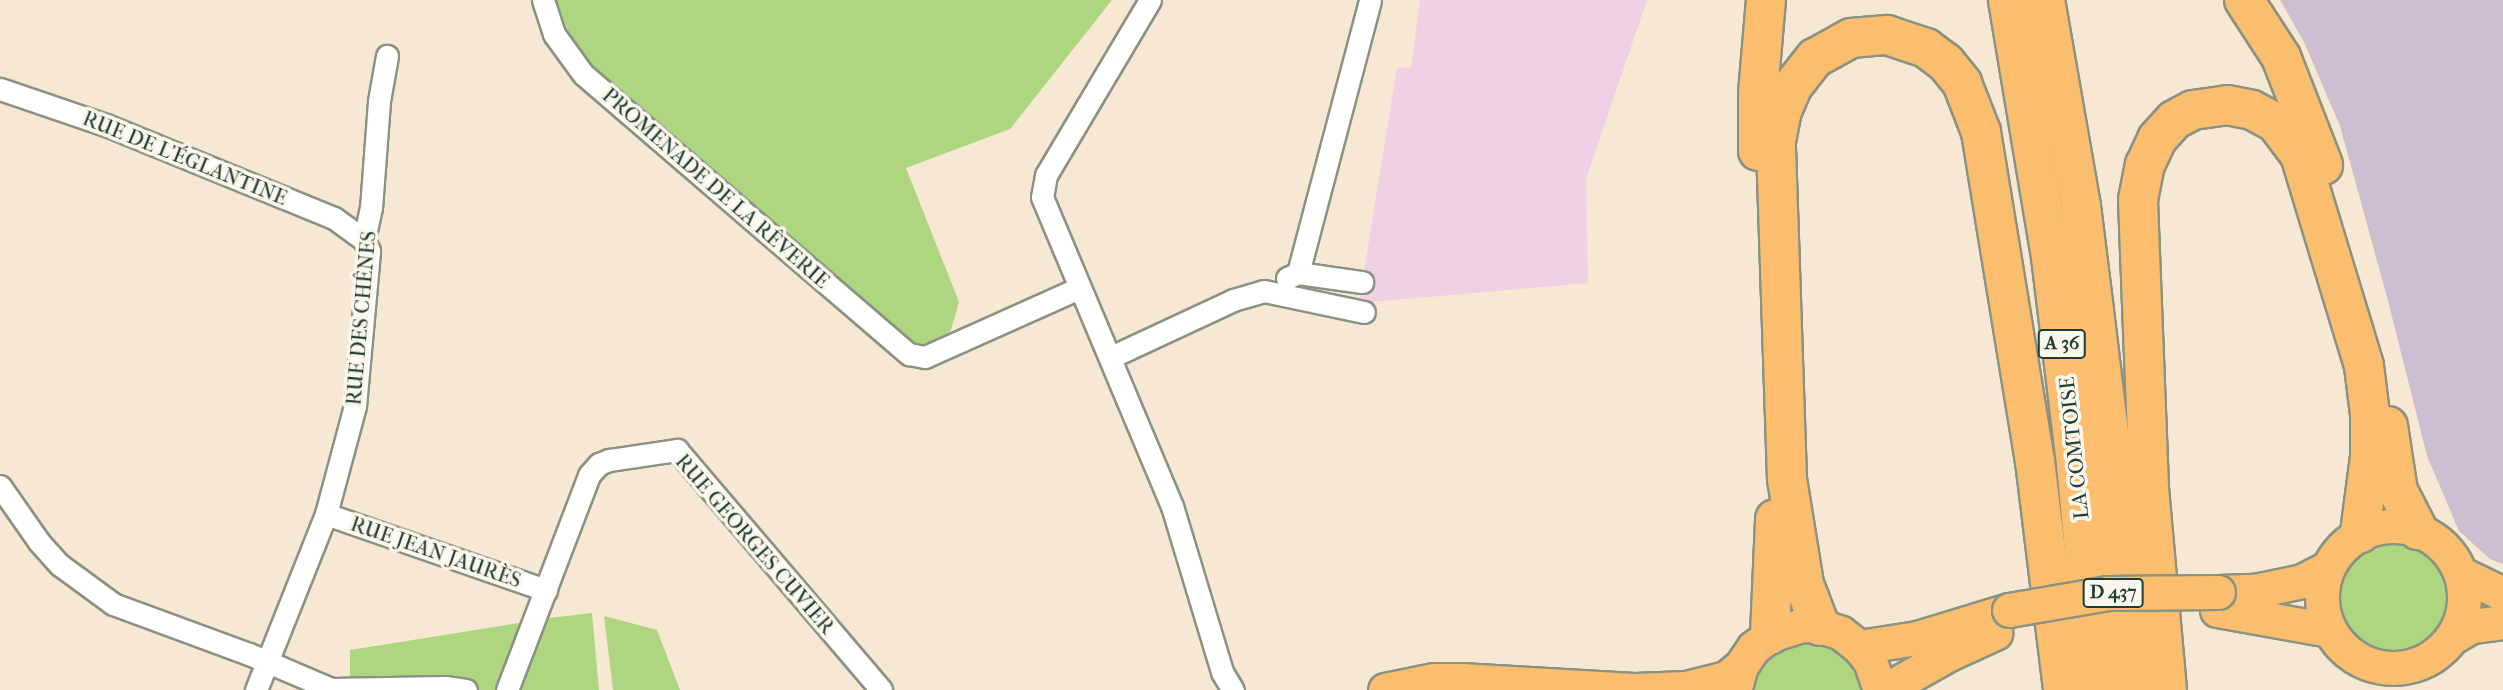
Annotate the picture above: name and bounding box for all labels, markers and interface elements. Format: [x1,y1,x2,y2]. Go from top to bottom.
street label: PROMENADE DE LA RÊVERIE [597,82,835,294]
street label: RUE DE L'ÉGLANTINE [79,105,291,211]
street label: RUE DES CHÊNES [341,230,381,406]
road number: A 36 [2038,328,2086,360]
street label: LA COMTOISE [2054,375,2094,521]
street label: RUE GEORGES CUVIER [670,449,840,639]
street label: RUE JEAN JAURÈS [347,511,525,593]
road number: D 437 [2082,578,2144,608]

